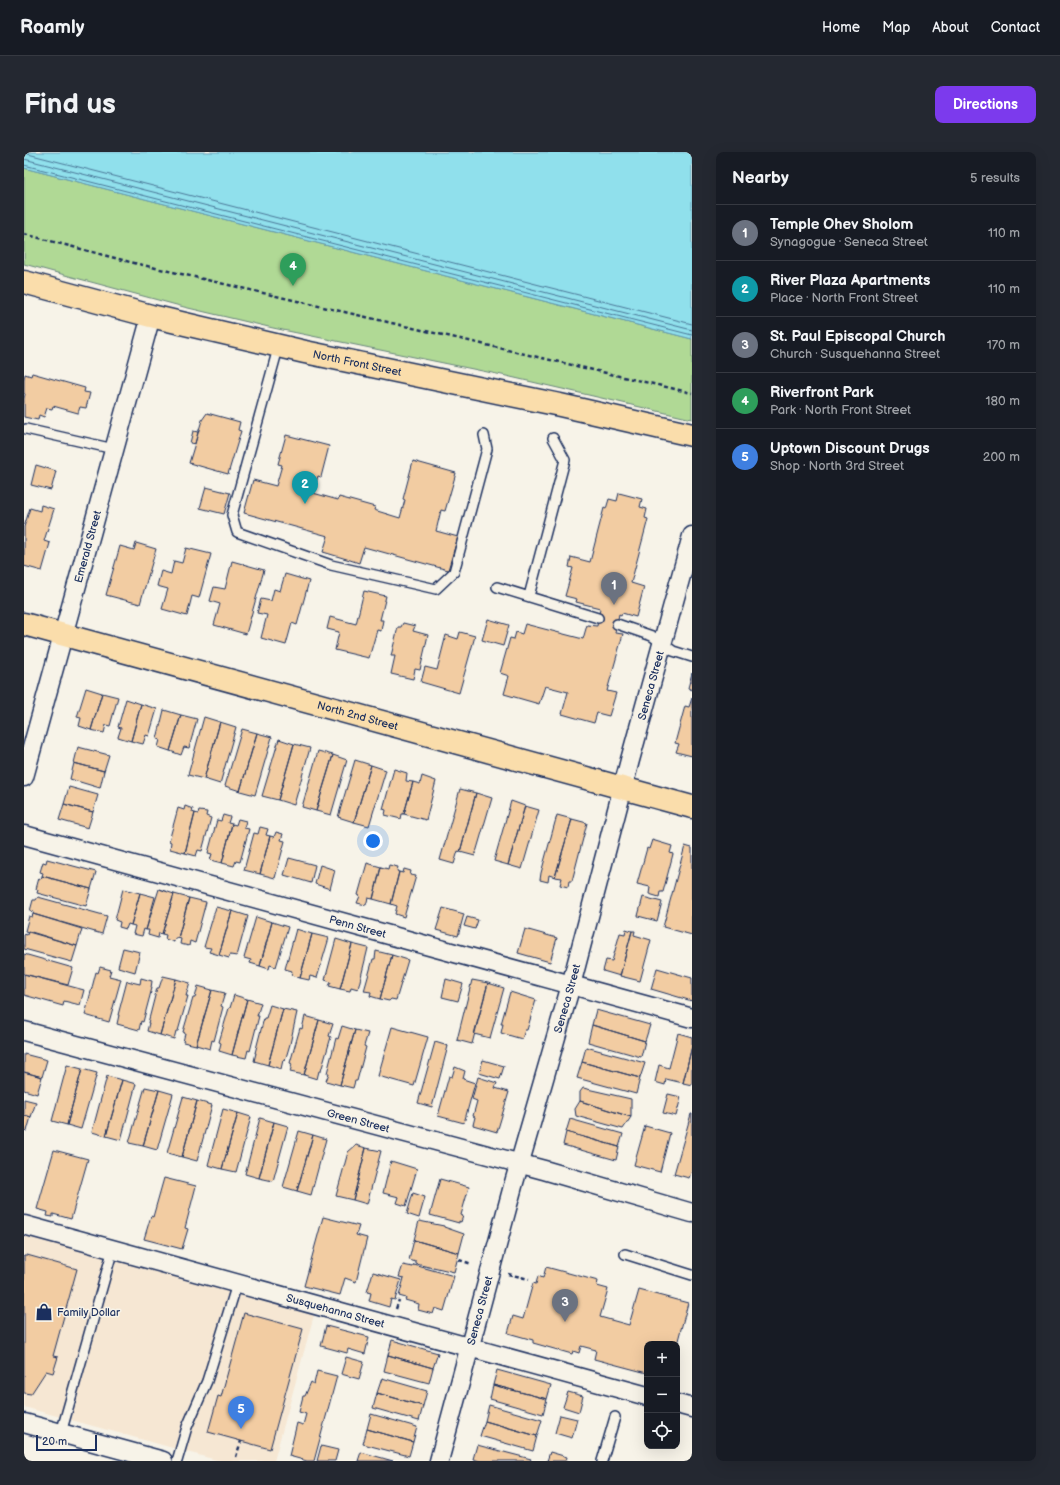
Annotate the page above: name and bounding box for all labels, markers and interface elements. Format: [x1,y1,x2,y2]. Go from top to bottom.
text: Roamly [20,16,84,39]
text: Home [822,19,860,36]
text: Map [882,19,910,36]
text: About [932,19,969,36]
text: Contact [991,19,1040,36]
button: Directions [935,86,1036,123]
text: Find us [24,88,116,121]
text: Nearby [732,168,789,188]
text: 5 results [970,170,1020,186]
text: Temple Ohev Sholom [770,215,913,234]
text: 1 [742,225,748,241]
text: 110 m [988,225,1020,241]
text: Synagogue · Seneca Street [770,234,928,250]
pin: 4 [280,253,306,286]
text: River Plaza Apartments [770,271,930,290]
text: 2 [741,281,749,297]
text: 110 m [988,281,1020,297]
text: Place · North Front Street [770,290,918,306]
text: St. Paul Episcopal Church [770,327,945,346]
text: 3 [741,337,749,353]
text: 170 m [987,337,1020,353]
text: Church · Susquehanna Street [770,346,940,362]
street label: North Front Street [312,348,403,379]
text: Riverfront Park [770,383,874,402]
text: 4 [741,393,749,409]
text: 180 m [985,393,1020,409]
text: Park · North Front Street [770,402,911,418]
text: Uptown Discount Drugs [770,439,930,458]
text: 5 [741,449,749,465]
text: 200 m [983,449,1020,465]
text: Shop · North 3rd Street [770,458,904,474]
pin: 2 [292,471,318,504]
street label: Emerald Street [72,508,104,584]
pin: 1 [601,572,627,605]
street label: Seneca Street [635,649,667,721]
street label: North 2nd Street [316,699,400,733]
your location [363,831,383,851]
street label: Penn Street [328,913,388,941]
street label: Seneca Street [552,962,583,1035]
street label: Green Street [325,1106,391,1136]
street label: Seneca Street [465,1274,496,1346]
pin: 3 [552,1289,578,1322]
street label: Susquehanna Street [285,1291,387,1331]
shop icon: Family Dollar [34,1302,54,1322]
place label: Family Dollar [57,1306,121,1319]
map controls [644,1341,680,1449]
button: + [644,1341,680,1377]
button: − [644,1377,680,1413]
pin: 5 [228,1396,254,1429]
button: locate [644,1413,680,1449]
scale bar [36,1433,97,1452]
text: 20 m [42,1435,67,1448]

